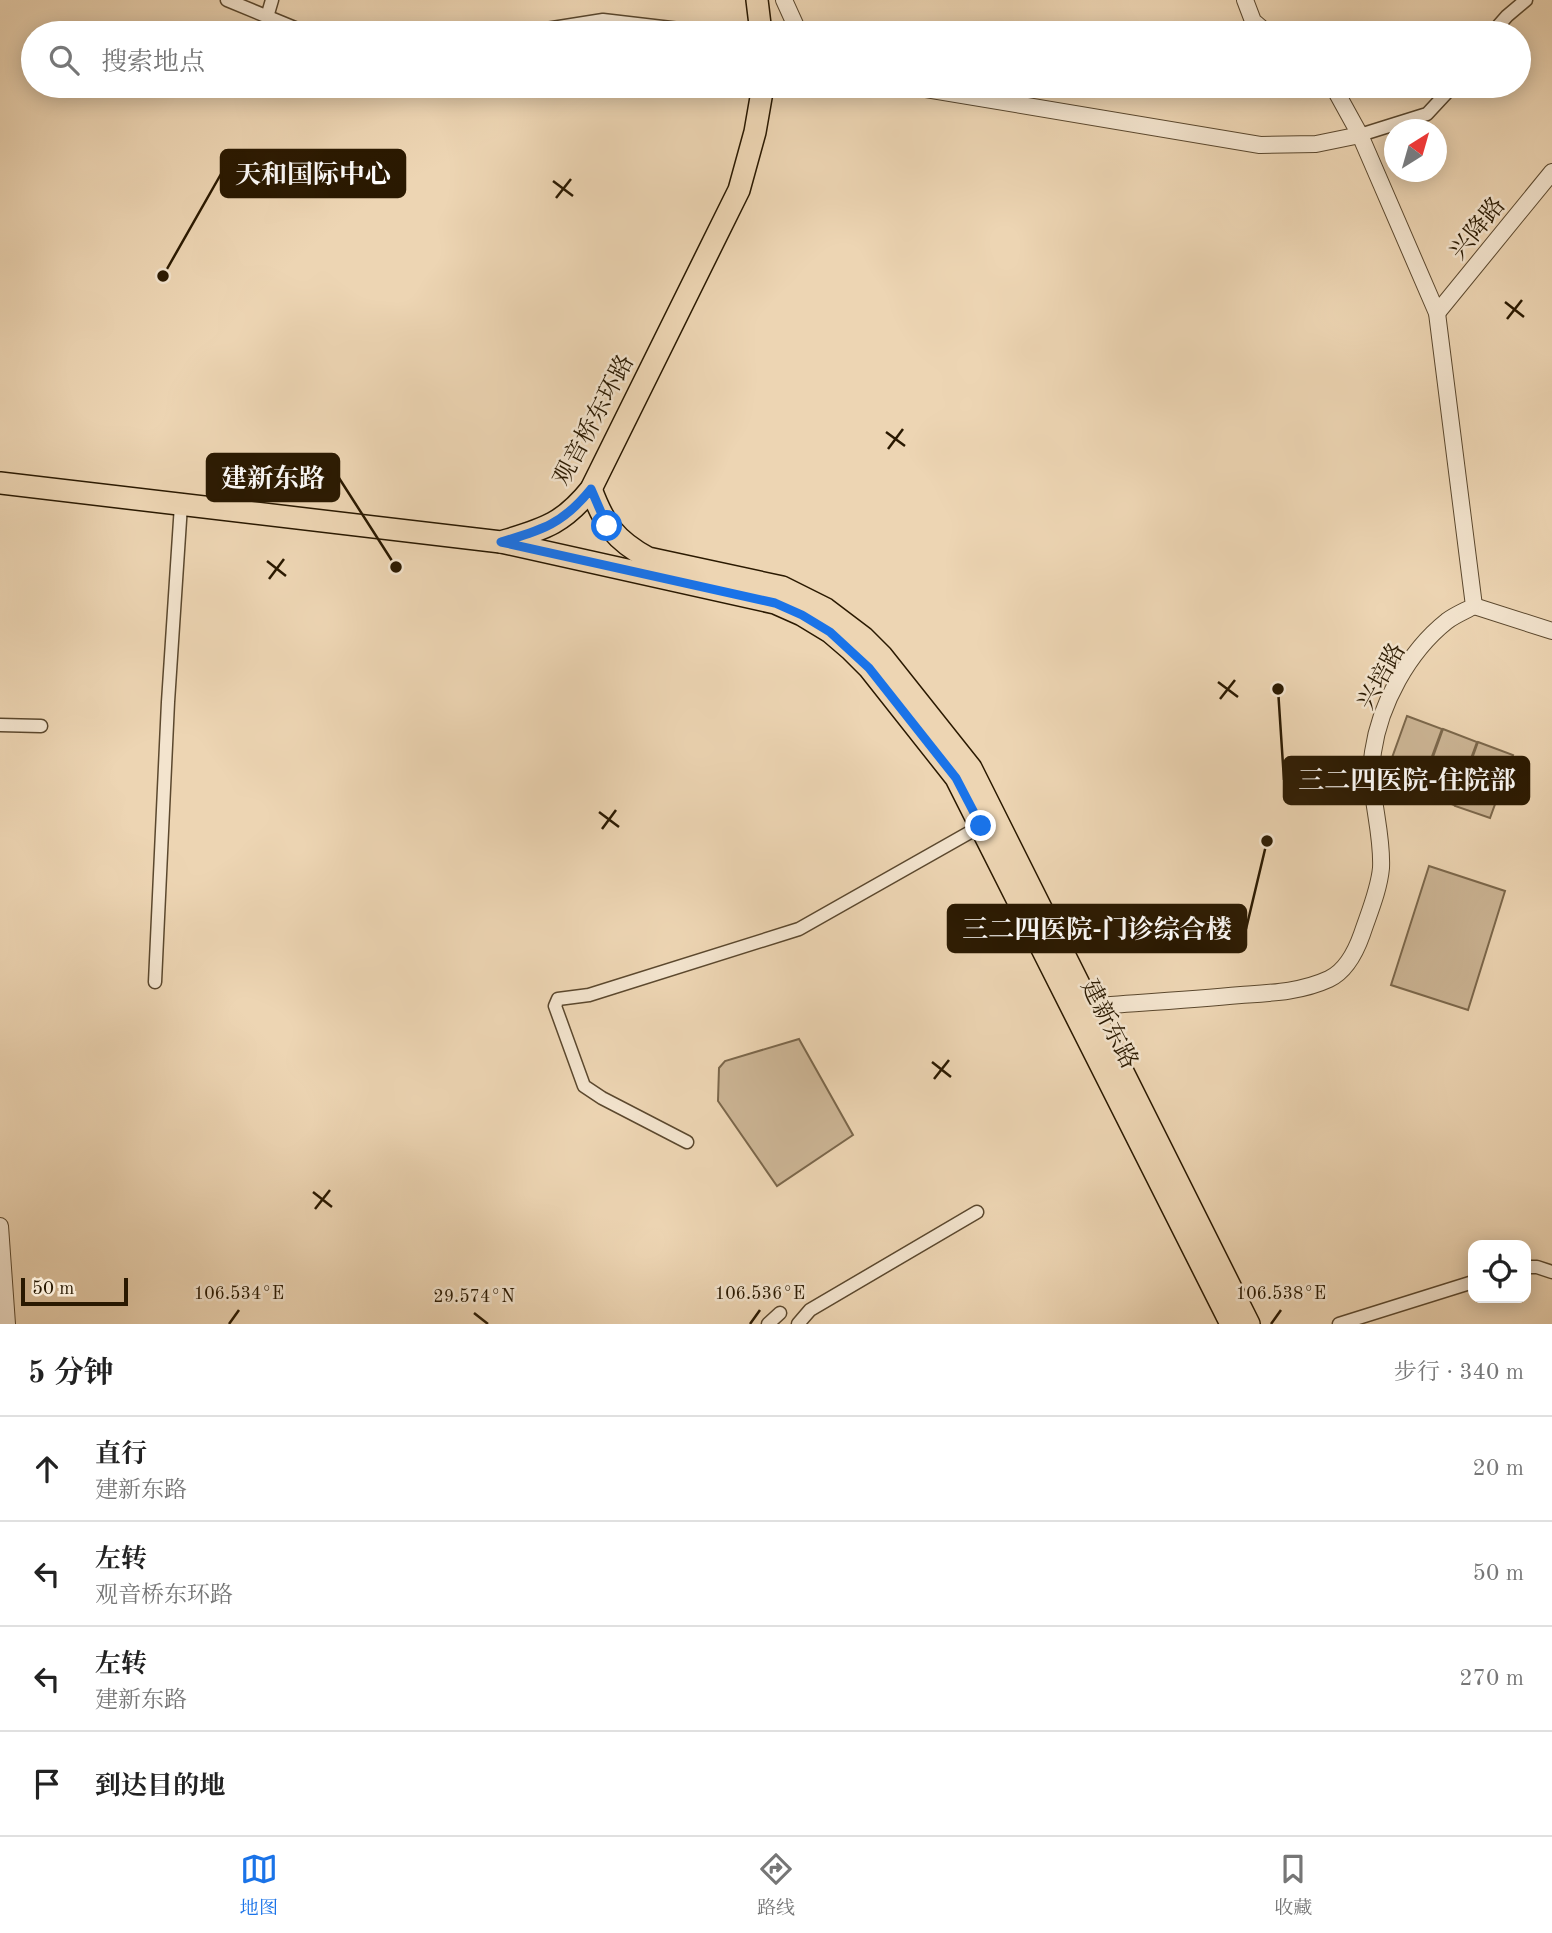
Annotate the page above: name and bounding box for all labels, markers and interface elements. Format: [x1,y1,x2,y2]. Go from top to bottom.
search box [21,21,1531,98]
icon: search [45,41,83,79]
text: 搜索地点 [101,50,205,76]
north arrow [1384,119,1447,182]
callout: 天和国际中心 [221,150,405,197]
text: 天和国际中心 [235,160,391,189]
street label: 兴降路 [1444,192,1511,265]
street label: 观音桥东环路 [548,350,639,490]
callout: 建新东路 [207,454,339,501]
text: 建新东路 [221,464,325,493]
route start [591,510,622,541]
street label: 兴培路 [1352,638,1411,714]
callout: 三二四医院-住院部 [1284,757,1529,804]
text: 三二四医院-住院部 [1298,766,1516,795]
route end [965,810,996,841]
callout: 三二四医院-门诊综合楼 [948,905,1246,952]
text: 三二四医院-门诊综合楼 [962,915,1232,944]
street label: 建新东路 [1076,975,1143,1073]
map controls [1468,1240,1531,1303]
button: locate [1468,1240,1531,1303]
scale bar [21,1275,128,1307]
text: 50 m [32,1280,74,1299]
text: 106.534°E [194,1285,284,1303]
text: 106.536°E [715,1285,805,1303]
text: 106.538°E [1236,1285,1326,1303]
text: 29.574°N [433,1288,515,1306]
text: 5 分钟 [28,1359,114,1389]
text: 步行 · 340 m [1394,1361,1524,1384]
text: 直行 [95,1442,147,1468]
icon: ahead [28,1450,66,1488]
text: 20 m [1473,1457,1524,1480]
text: 建新东路 [95,1479,187,1502]
text: 左转 [95,1547,147,1573]
icon: left [28,1555,66,1593]
text: 50 m [1473,1562,1524,1585]
text: 观音桥东环路 [95,1584,233,1607]
text: 左转 [95,1652,147,1678]
icon: left [28,1660,66,1698]
text: 270 m [1459,1667,1524,1690]
text: 建新东路 [95,1689,187,1712]
icon: arrive [28,1765,66,1803]
text: 到达目的地 [95,1774,225,1800]
tab: 地图 [240,1850,278,1921]
tab: 路线 [757,1850,795,1921]
tab: 收藏 [1274,1850,1312,1921]

